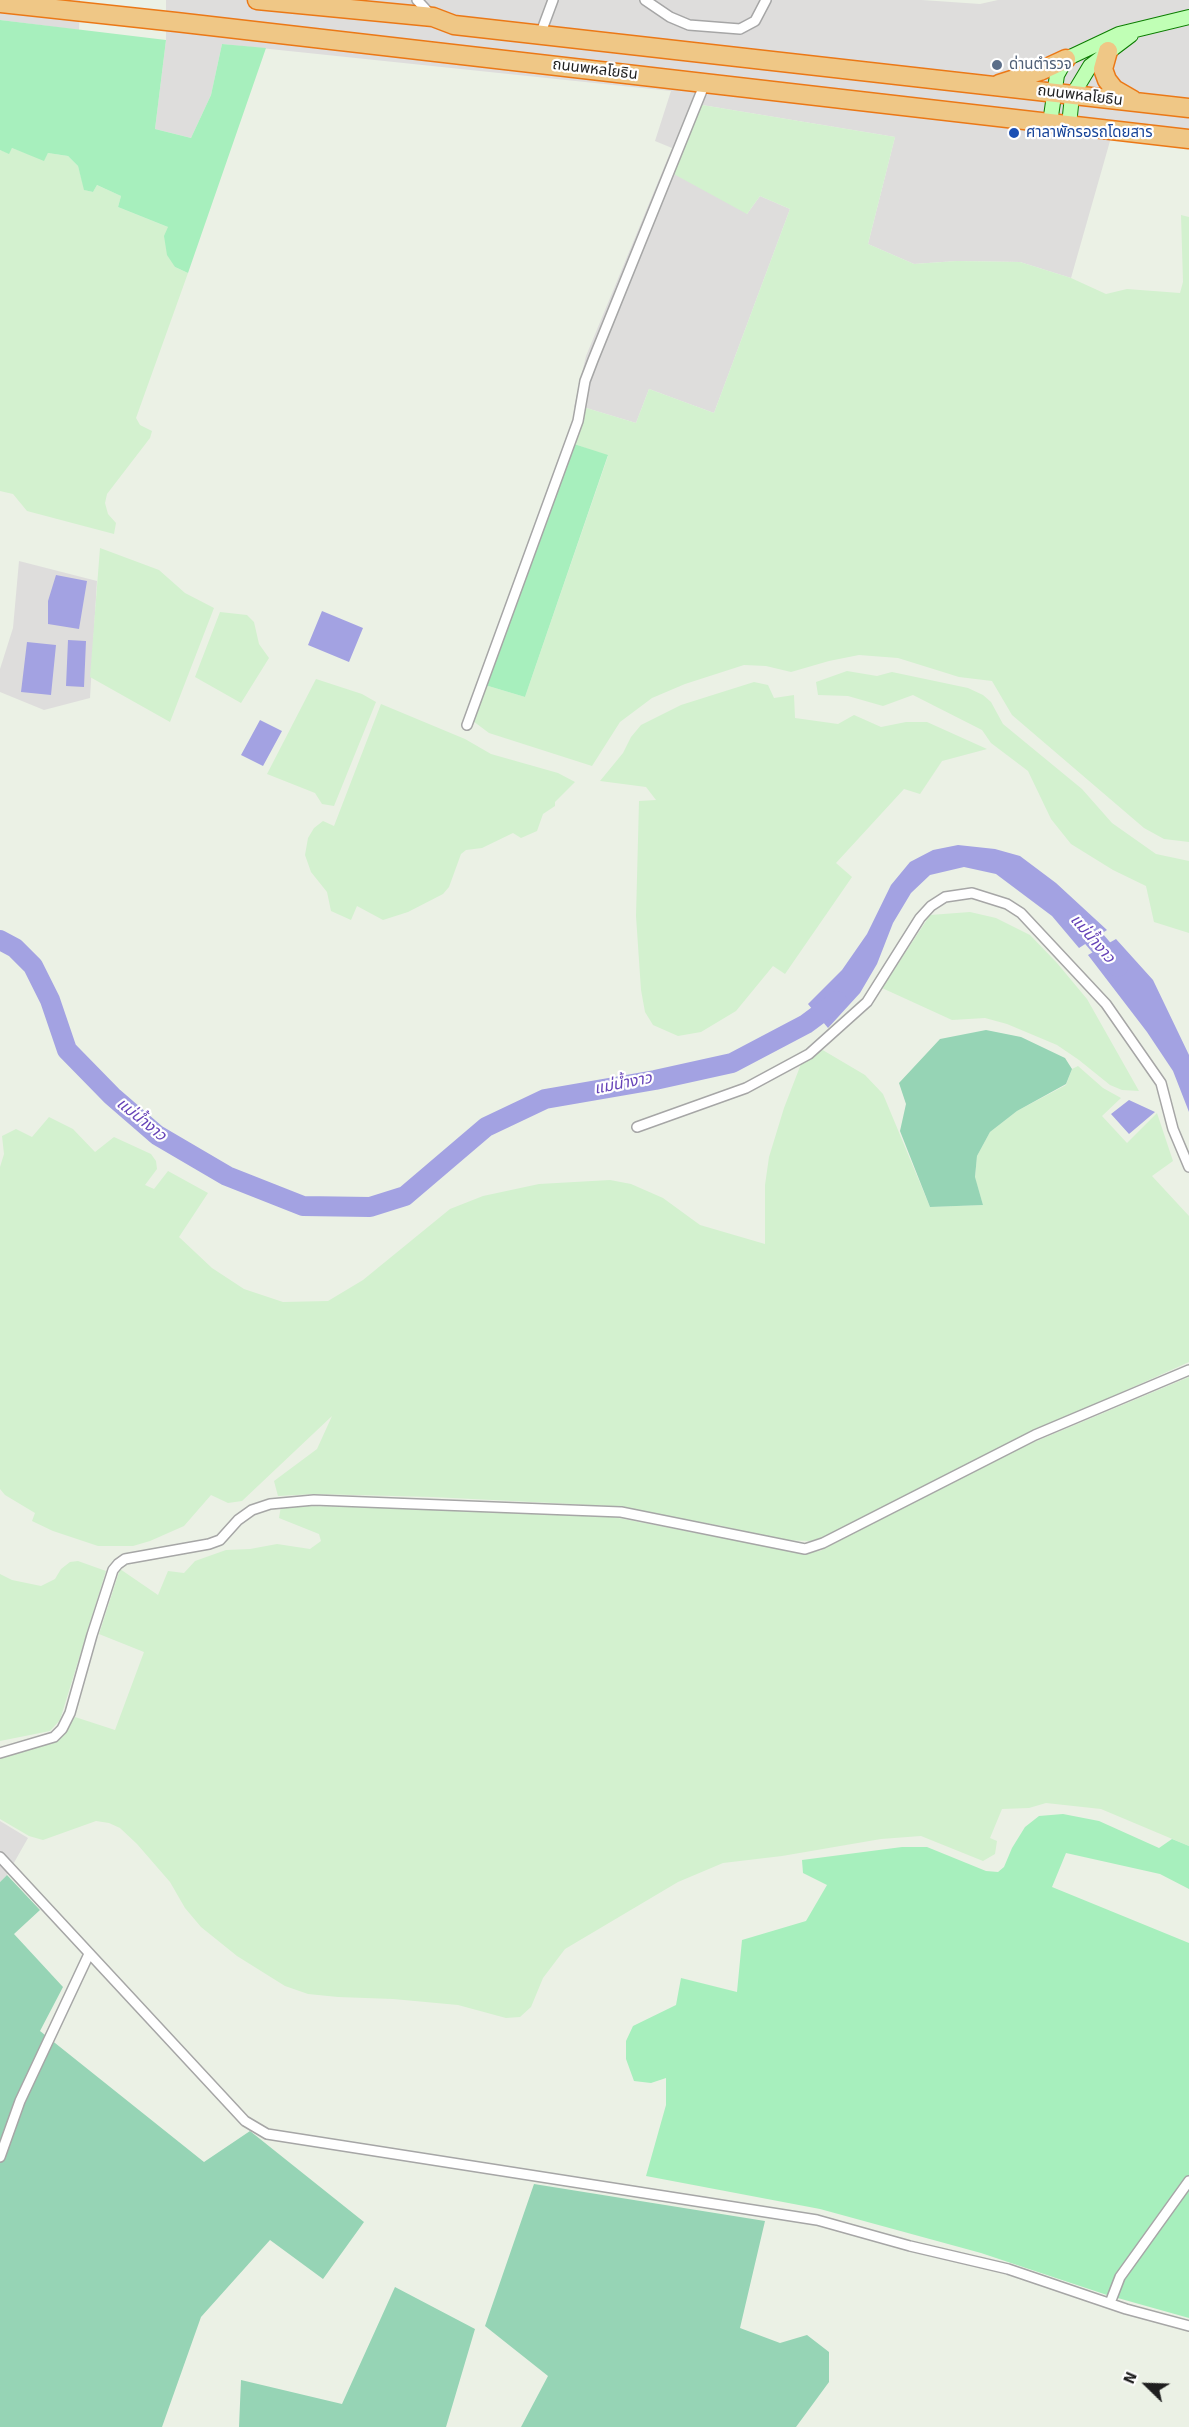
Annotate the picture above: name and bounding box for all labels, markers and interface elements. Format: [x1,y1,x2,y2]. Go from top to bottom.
street label: ถนนพหลโยธิน [551,56,639,84]
place label: ด่านตำรวจ [1009,56,1072,74]
marker: ด่านตำรวจ [990,58,1004,72]
street label: ถนนพหลโยธิน [1036,82,1124,110]
place label: ศาลาพักรอรถโดยสาร [1026,124,1152,142]
marker: ศาลาพักรอรถโดยสาร [1007,126,1021,140]
water label: แม่น้ำงาว [1066,911,1118,967]
water label: แม่น้ำงาว [593,1069,653,1099]
water label: แม่น้ำงาว [112,1094,170,1146]
north arrow [1117,2355,1177,2415]
text: N [1119,2369,1142,2387]

